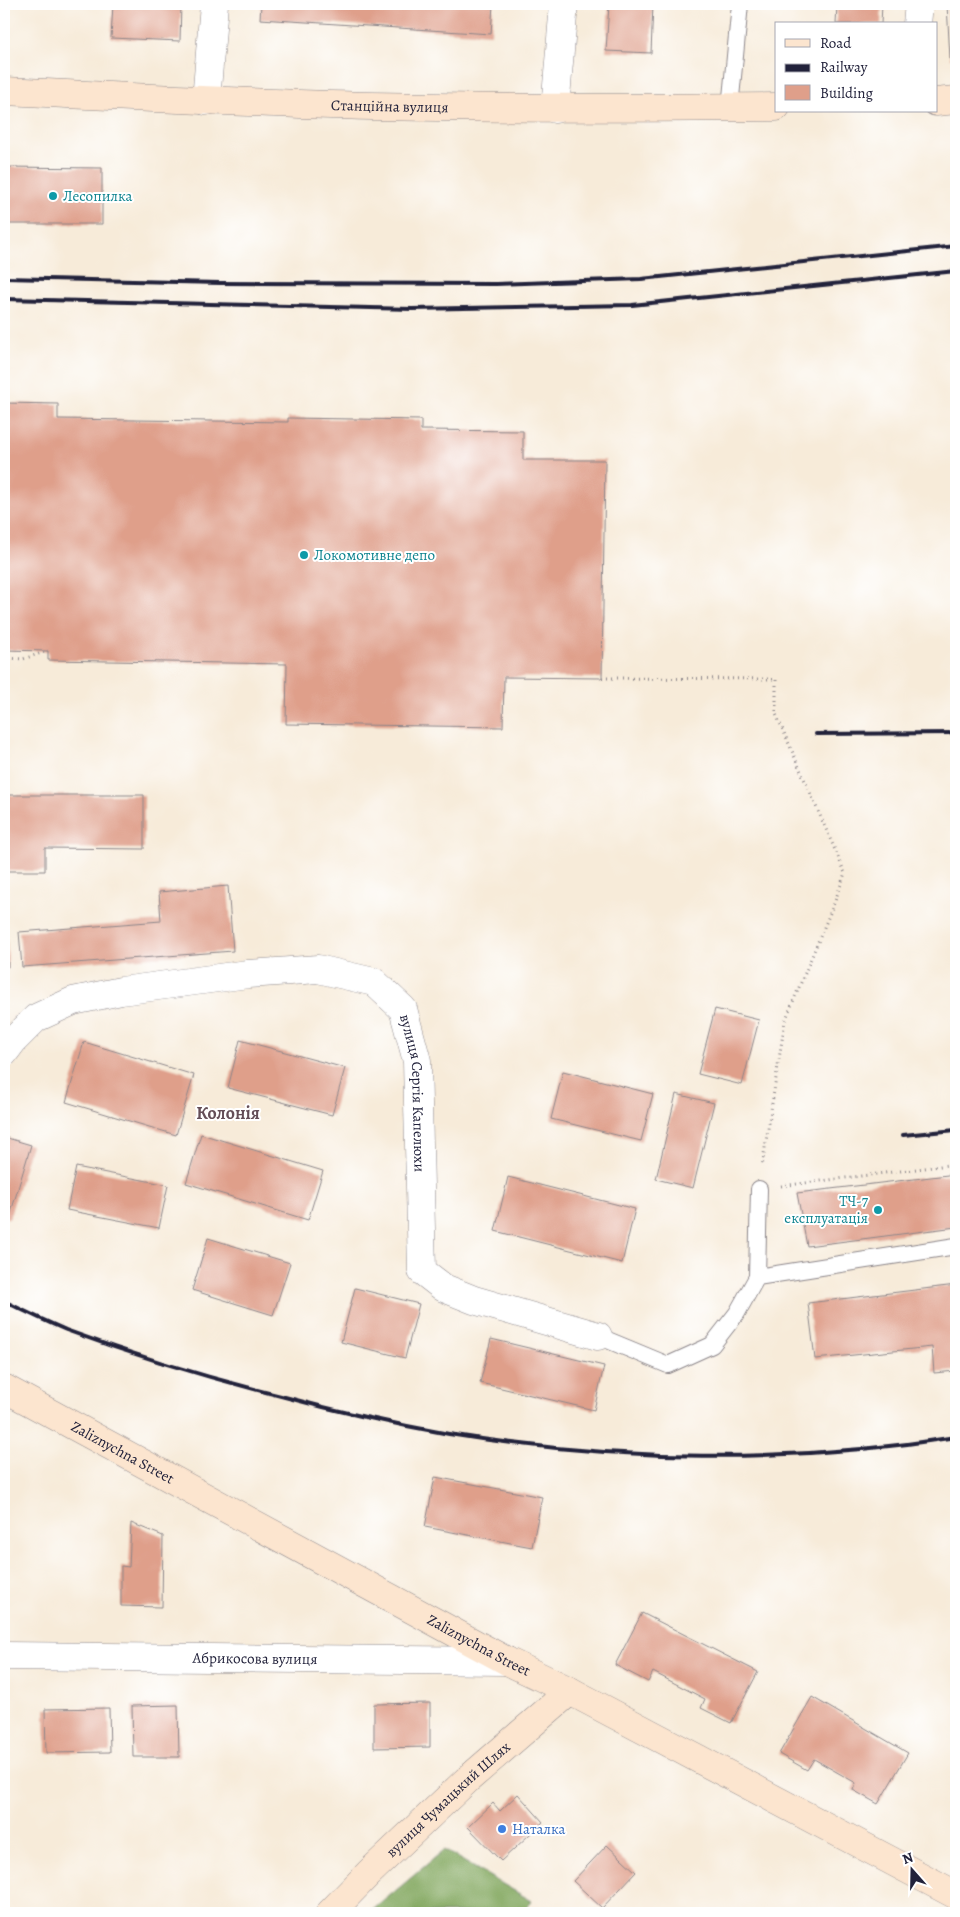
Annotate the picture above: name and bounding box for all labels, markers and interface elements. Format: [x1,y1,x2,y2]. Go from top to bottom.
legend [775,22,938,112]
text: Road [820,33,852,53]
text: Railway [820,57,868,77]
text: Building [820,83,873,103]
street label: Станційна вулиця [331,95,449,117]
place label: Лесопилка [63,186,132,206]
marker: Лесопилка [47,190,59,202]
place label: Локомотивне депо [314,545,435,565]
marker: Локомотивне депо [298,549,310,561]
street label: вулиця Сергія Капелюхи [395,1012,430,1173]
district label: Колонія [196,1101,260,1125]
place label: ТЧ-7 експлуатація [784,1191,869,1228]
marker: ТЧ-7 експлуатація [872,1204,884,1216]
street label: Zaliznychna Street [68,1416,178,1488]
street label: Zaliznychna Street [424,1610,534,1681]
street label: Абрикосова вулиця [191,1648,318,1669]
street label: вулиця Чумацький Шлях [382,1737,515,1862]
place label: Наталка [512,1819,565,1839]
marker: Наталка [496,1823,508,1835]
north arrow [888,1844,938,1894]
text: N [900,1848,916,1869]

